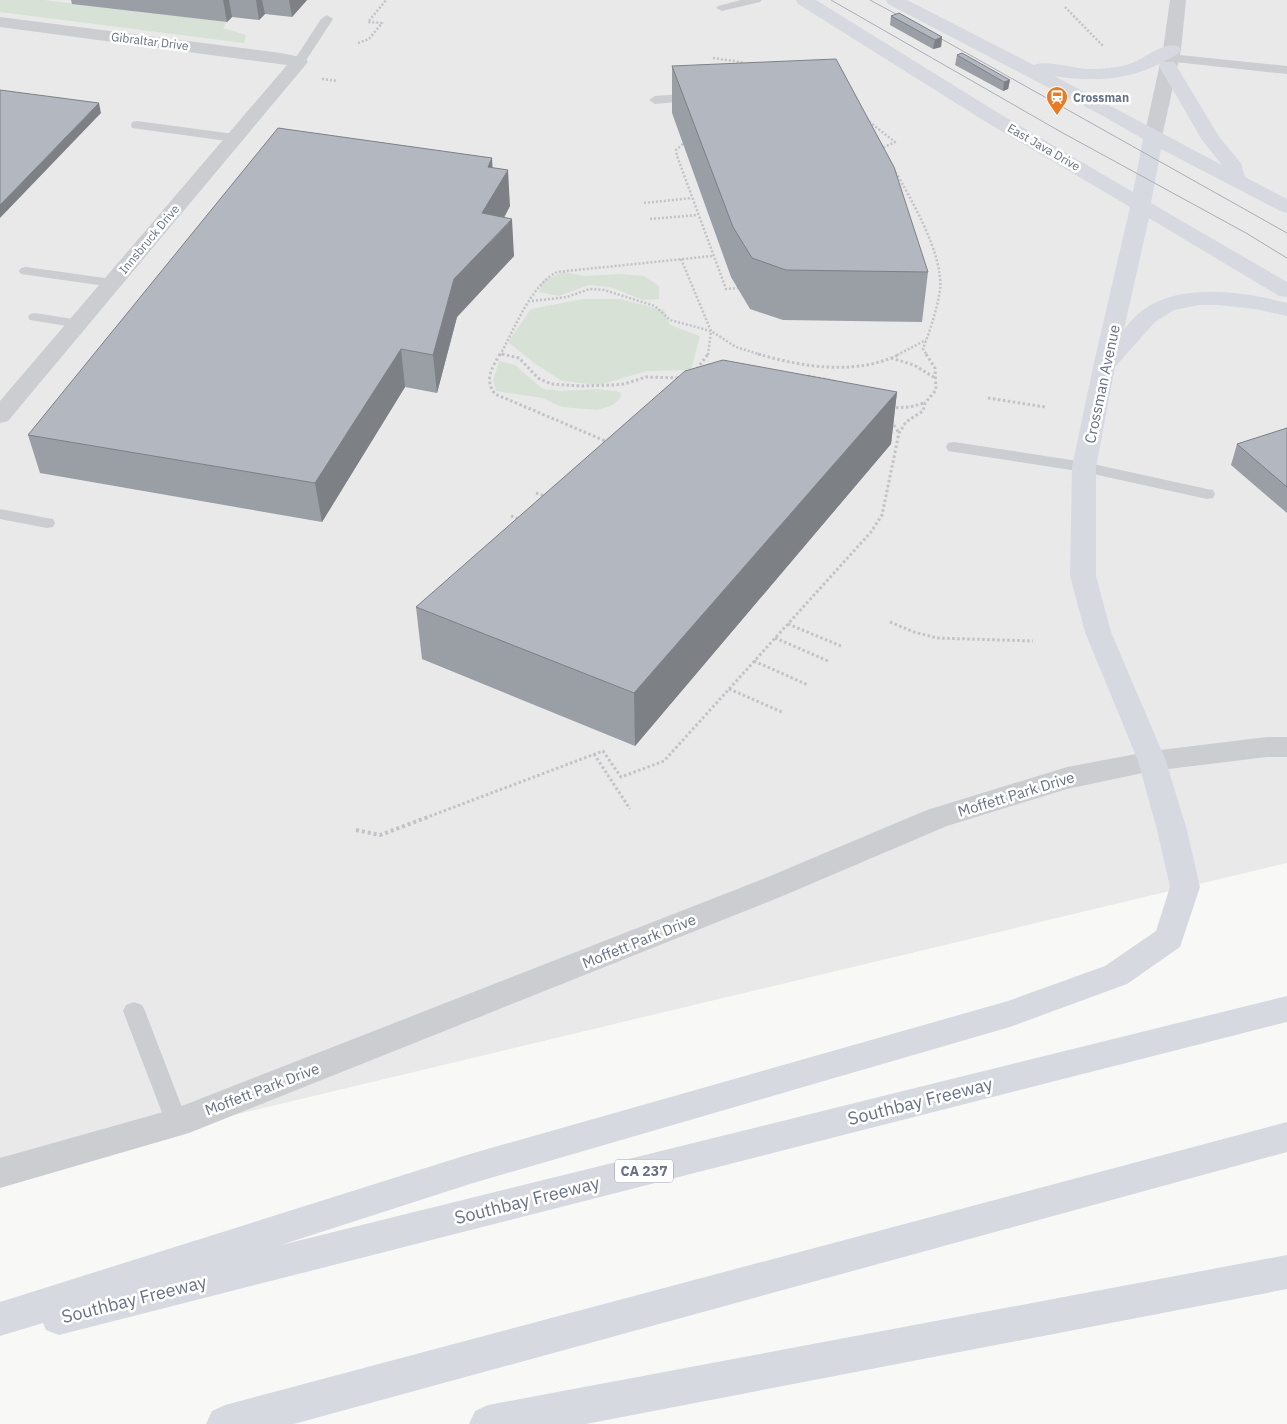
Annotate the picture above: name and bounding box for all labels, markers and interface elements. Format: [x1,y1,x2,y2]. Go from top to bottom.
street label: Gibraltar Drive [110,29,190,53]
station icon: Crossman [1045,85,1069,116]
place label: Crossman [1073,90,1129,105]
street label: East Java Drive [1005,120,1083,174]
street label: Innsbruck Drive [116,201,182,277]
street label: Crossman Avenue [1080,323,1124,445]
street label: Moffett Park Drive [955,767,1077,821]
street label: Moffett Park Drive [579,910,699,972]
street label: Moffett Park Drive [202,1058,322,1120]
street label: Southbay Freeway [845,1072,995,1130]
road number: CA 237 [615,1160,673,1182]
street label: Southbay Freeway [452,1171,602,1229]
street label: Southbay Freeway [59,1270,209,1328]

